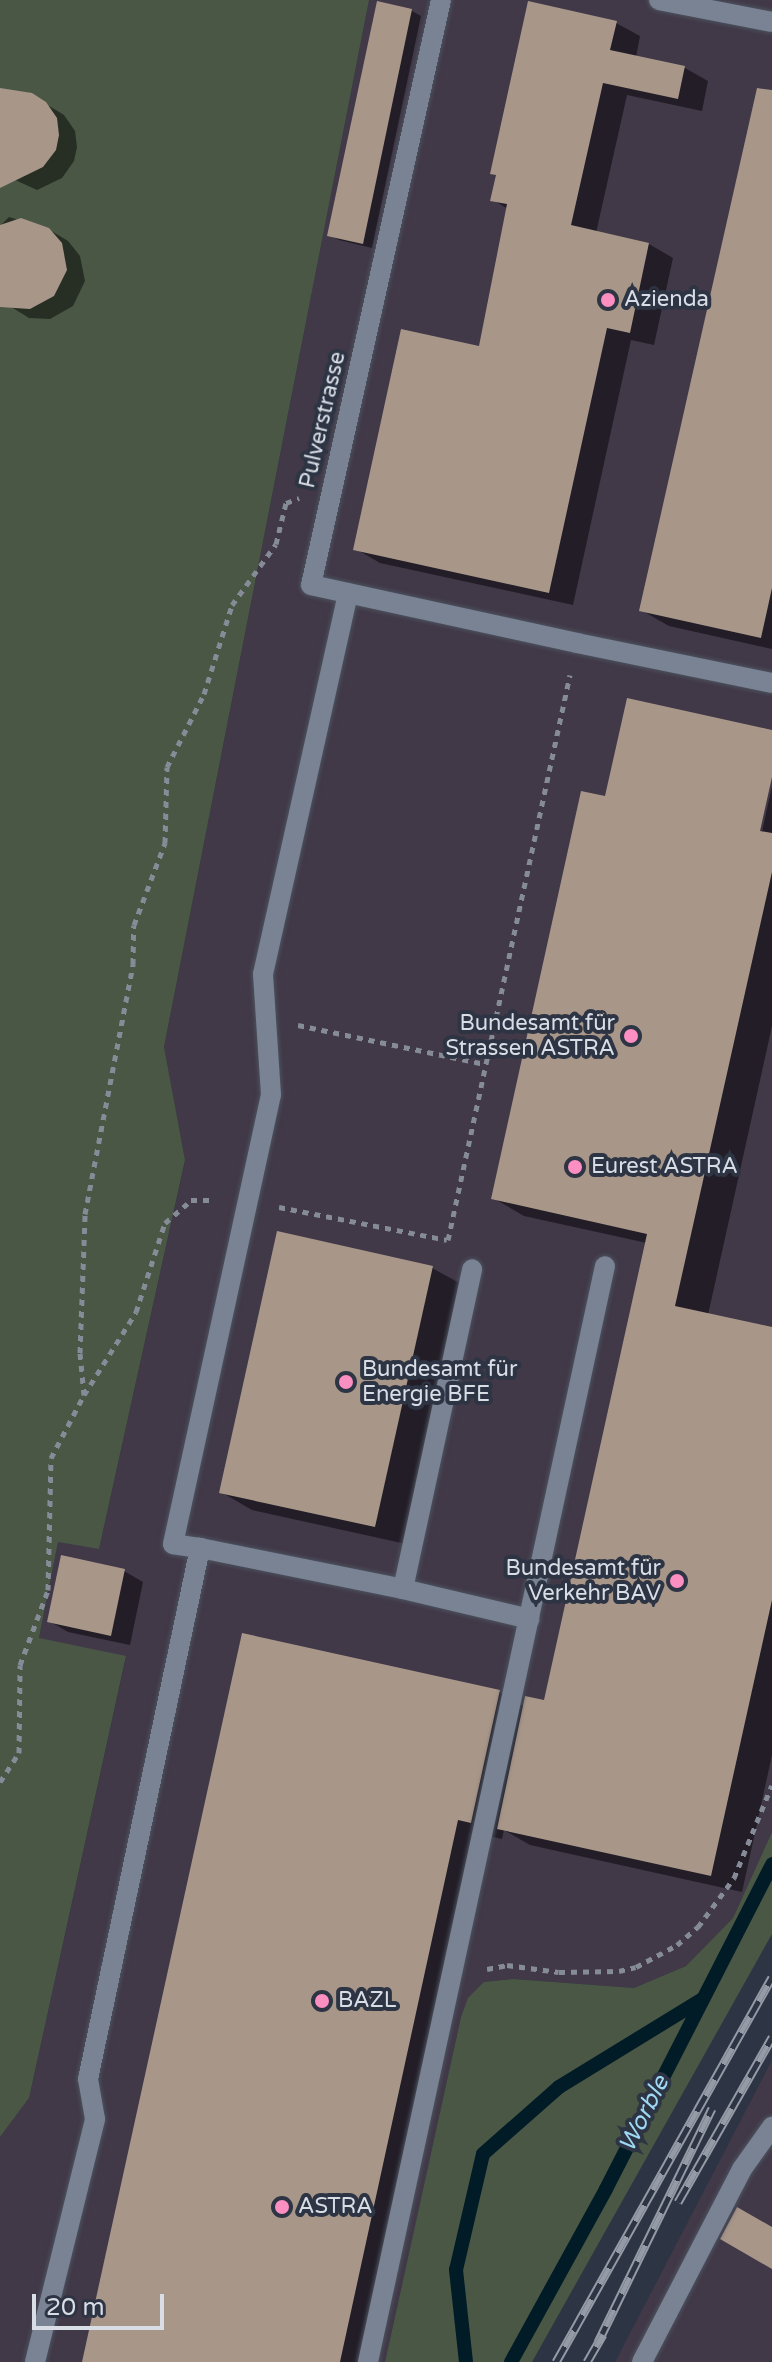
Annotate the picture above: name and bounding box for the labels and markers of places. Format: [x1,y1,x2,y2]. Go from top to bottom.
place label: Azienda [624,287,709,313]
marker: Azienda [599,291,617,309]
place label: Bundesamt für Strassen ASTRA [445,1010,615,1062]
marker: Bundesamt für Strassen ASTRA [622,1027,640,1045]
place label: Eurest ASTRA [591,1154,738,1180]
marker: Eurest ASTRA [566,1158,584,1176]
place label: Bundesamt für Energie BFE [362,1356,517,1408]
marker: Bundesamt für Energie BFE [337,1373,355,1391]
place label: Bundesamt für Verkehr BAV [506,1555,661,1606]
marker: Bundesamt für Verkehr BAV [668,1572,686,1590]
place label: BAZL [338,1988,396,2014]
marker: BAZL [313,1992,331,2010]
place label: ASTRA [298,2194,373,2220]
marker: ASTRA [273,2198,291,2216]

